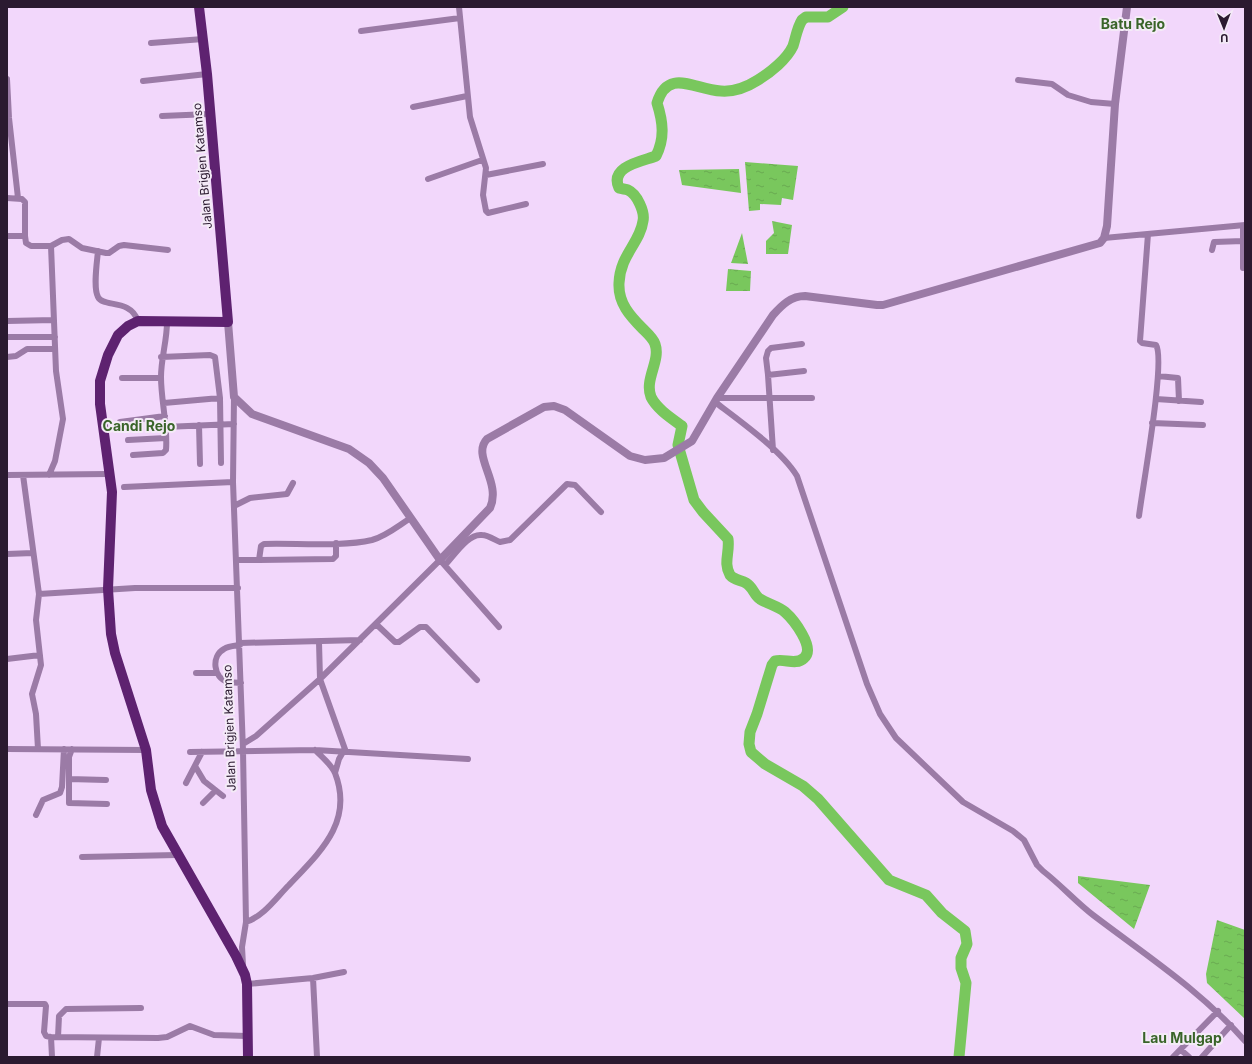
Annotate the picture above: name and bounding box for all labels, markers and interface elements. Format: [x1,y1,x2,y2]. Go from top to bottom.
north arrow [1204,8,1244,48]
district label: Batu Rejo [1101,15,1166,32]
text: U [1220,31,1228,45]
street label: Jalan Brigjen Katamso [189,102,215,230]
district label: Candi Rejo [103,417,176,434]
street label: Jalan Brigjen Katamso [219,665,239,791]
district label: Lau Mulgap [1142,1029,1222,1046]

